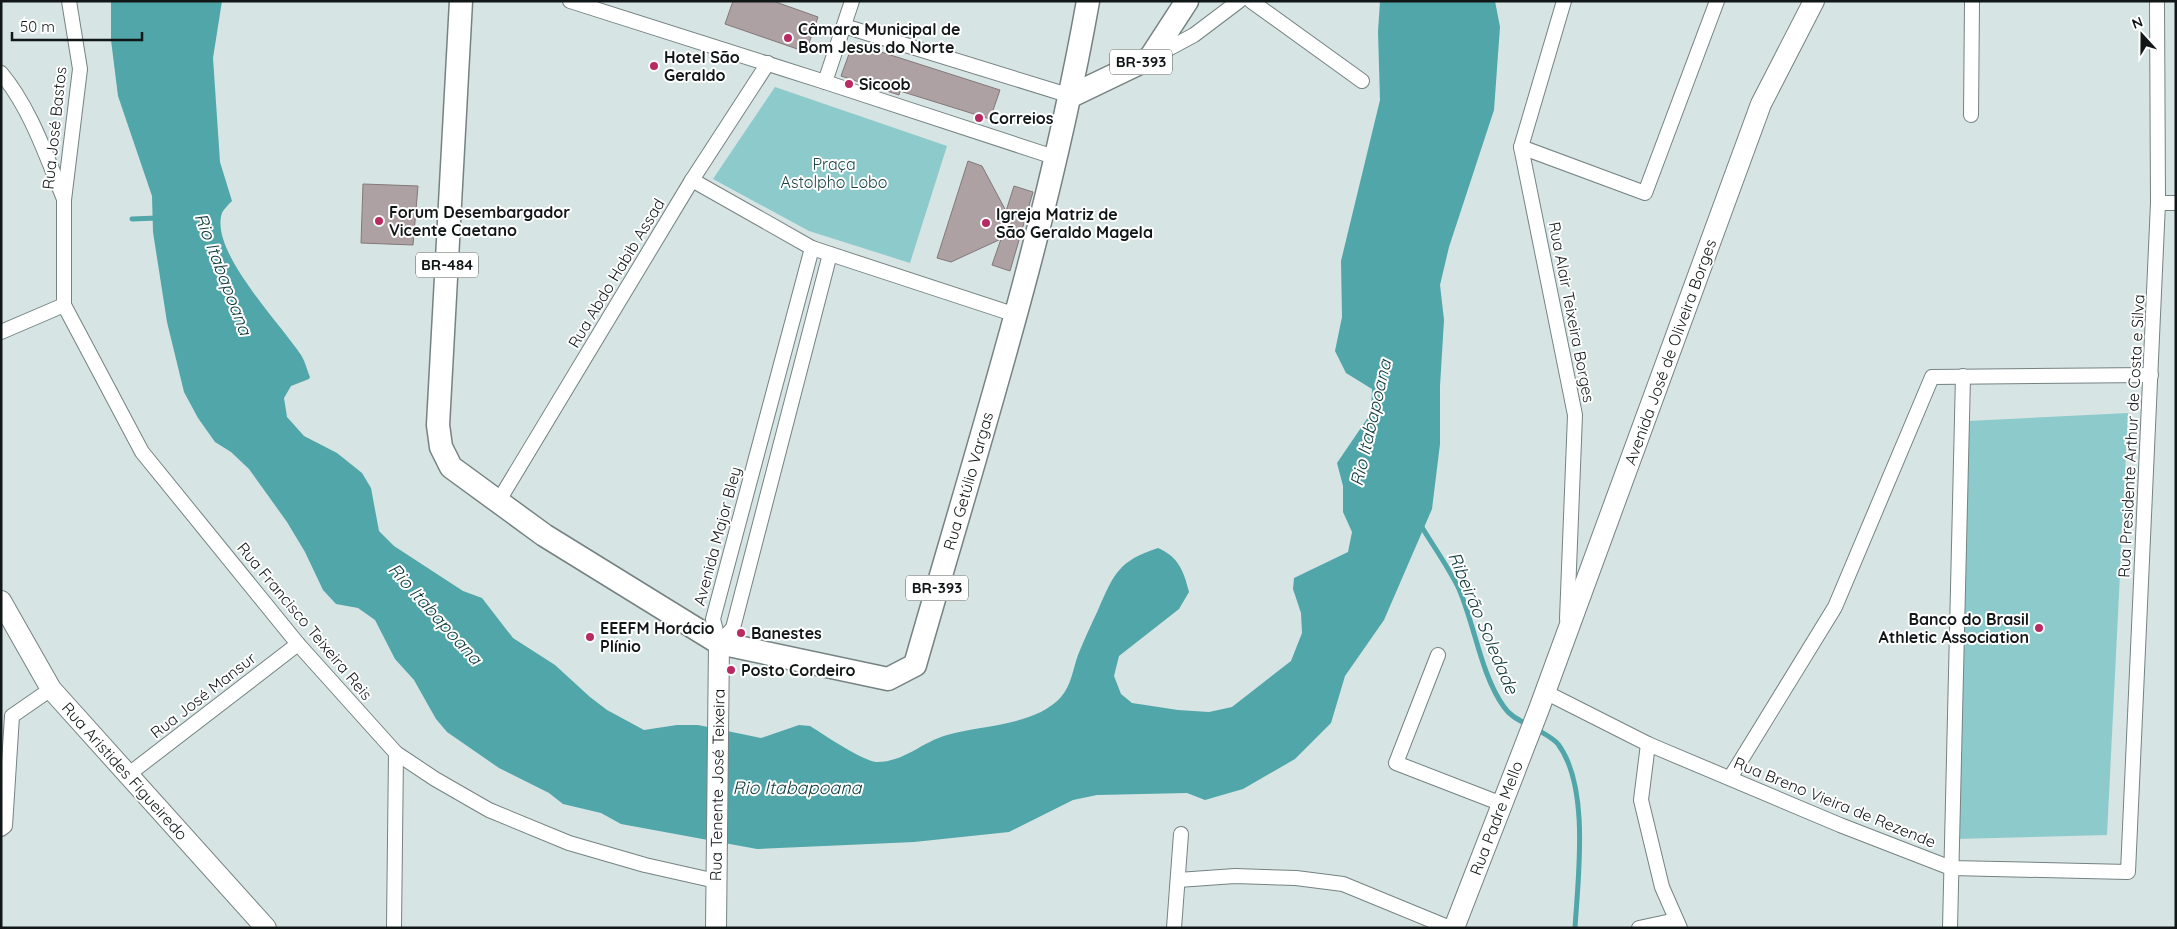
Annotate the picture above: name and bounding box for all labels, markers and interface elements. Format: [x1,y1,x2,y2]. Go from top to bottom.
scale bar [12,10,142,42]
north arrow [2117,10,2167,60]
text: N [2129,13,2145,33]
text: 50 m [20,17,55,36]
place label: Câmara Municipal de Bom Jesus do Norte [798,19,960,57]
marker: Câmara Municipal de Bom Jesus do Norte [782,32,794,44]
place label: Hotel São Geraldo [664,47,740,85]
road number: BR-393 [1110,50,1172,74]
marker: Hotel São Geraldo [648,60,660,72]
street label: Rua José Bastos [38,65,70,191]
place label: Sicoob [859,74,911,94]
marker: Sicoob [843,78,855,90]
place label: Correios [989,108,1054,128]
marker: Correios [973,112,985,124]
park label: Praça Astolpho Lobo [781,154,887,192]
street label: Rua Abdo Habib Assad [563,195,669,351]
place label: Forum Desembargador Vicente Caetano [389,202,570,240]
place label: Igreja Matriz de São Geraldo Magela [996,204,1153,242]
water label: Rio Itabapoana [190,209,258,339]
marker: Forum Desembargador Vicente Caetano [373,215,385,227]
marker: Igreja Matriz de São Geraldo Magela [980,217,992,229]
street label: Rua Alair Teixeira Borges [1545,220,1599,404]
street label: Avenida José de Oliveira Borges [1620,236,1720,468]
road number: BR-484 [416,252,478,278]
street label: Rua Presidente Arthur de Costa e Silva [2114,294,2148,578]
water label: Rio Itabapoana [1345,356,1396,488]
street label: Rua Getúlio Vargas [939,410,997,552]
street label: Avenida Major Bley [689,464,745,608]
street label: Rua Francisco Teixeira Reis [233,538,377,704]
water label: Ribeirão Soledade [1443,548,1524,698]
water label: Rio Itabapoana [384,558,488,670]
road number: BR-393 [906,576,968,600]
place label: Banco do Brasil Athletic Association [1879,609,2029,647]
place label: EEEFM Horácio Plínio [600,618,714,656]
marker: Banco do Brasil Athletic Association [2033,622,2045,634]
place label: Banestes [751,623,822,643]
marker: Banestes [735,627,747,639]
marker: EEEFM Horácio Plínio [584,631,596,643]
street label: Rua José Mansur [146,648,260,742]
place label: Posto Cordeiro [741,660,856,680]
marker: Posto Cordeiro [725,664,737,676]
street label: Rua Tenente José Teixeira [705,689,729,881]
street label: Rua Aristides Figueiredo [58,698,192,844]
street label: Rua Breno Vieira de Rezende [1731,752,1939,852]
street label: Rua Padre Mello [1465,758,1527,878]
water label: Rio Itabapoana [732,776,863,799]

